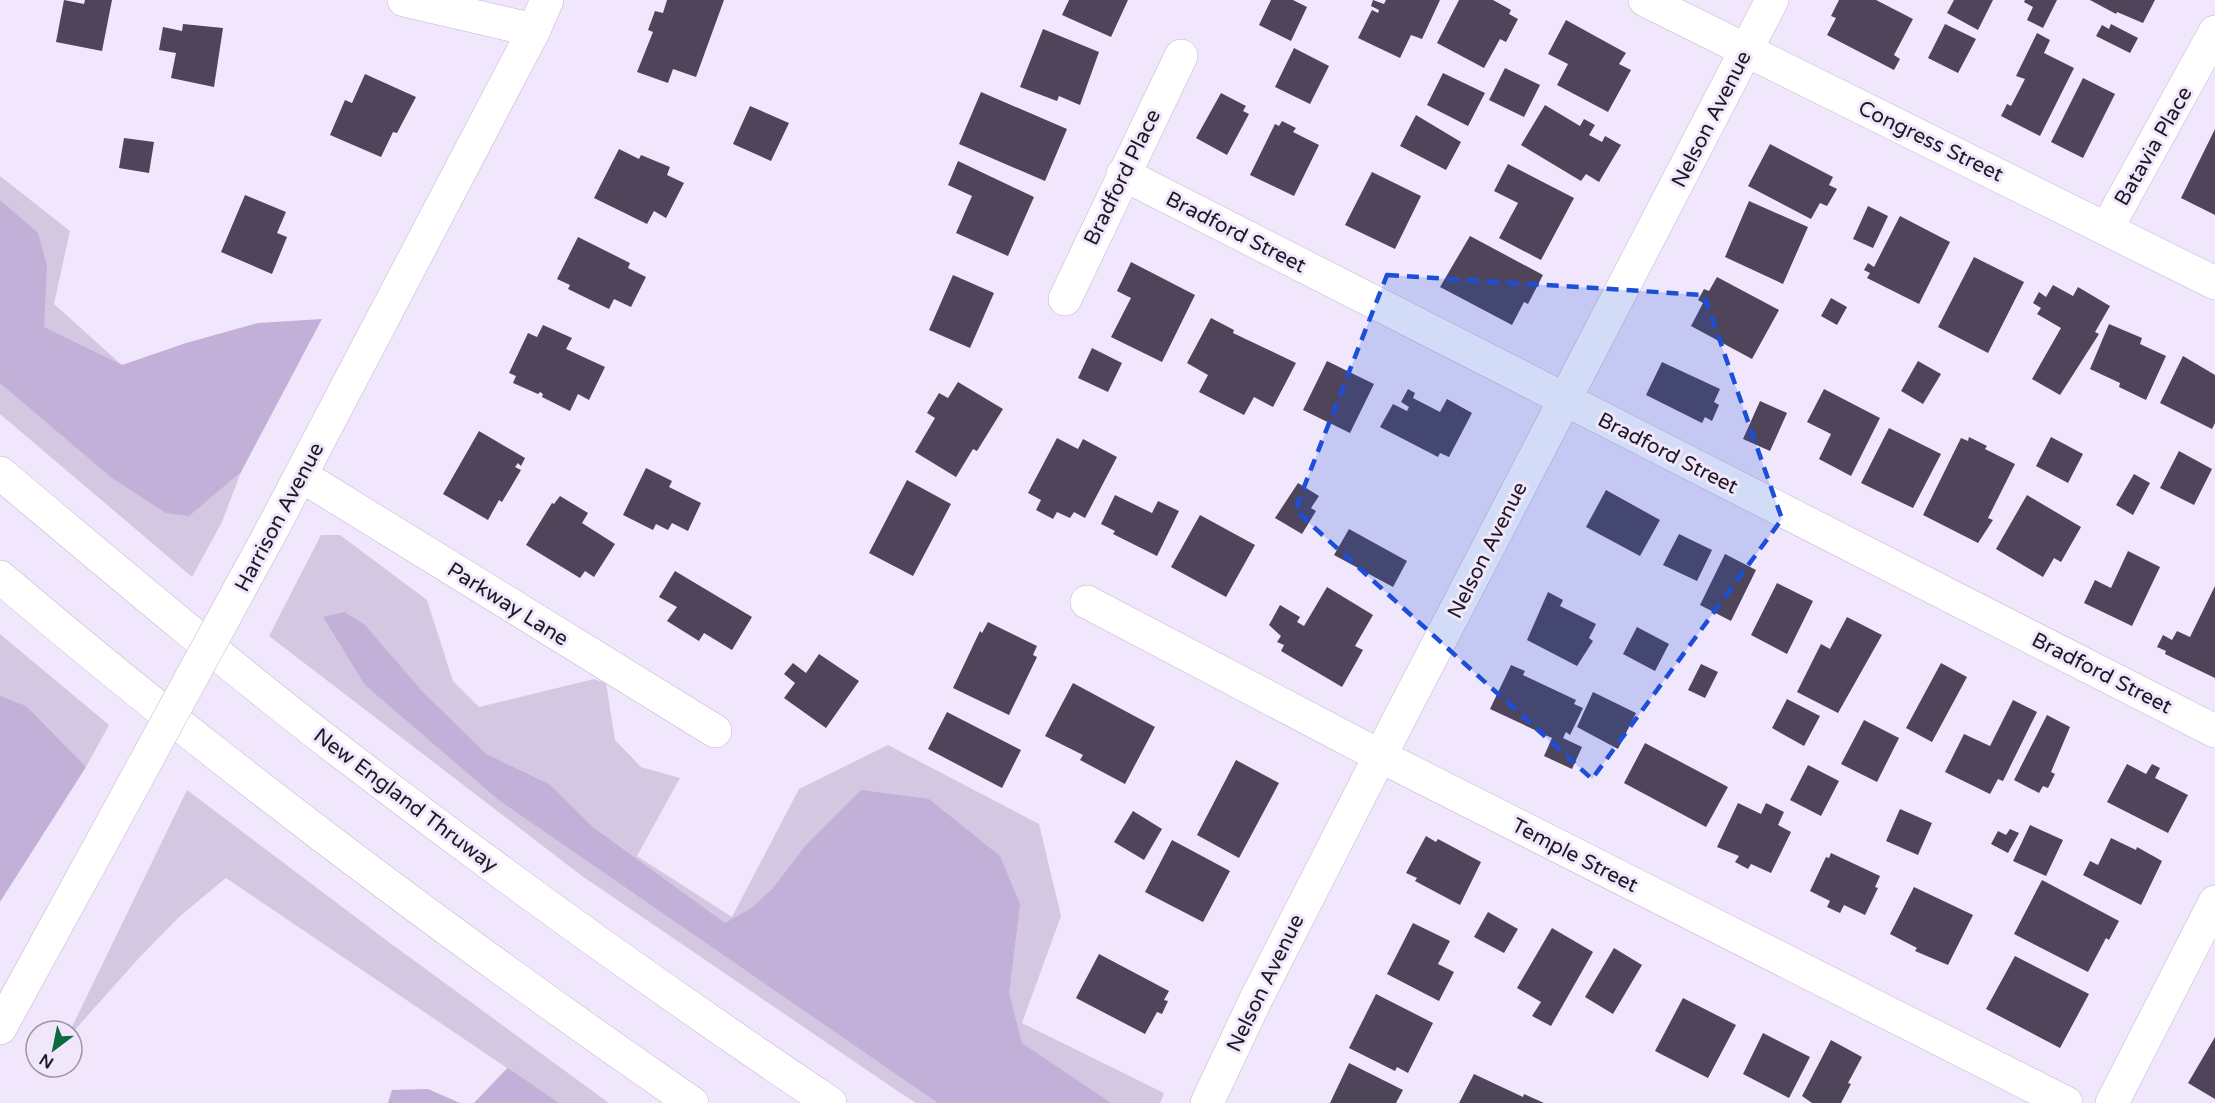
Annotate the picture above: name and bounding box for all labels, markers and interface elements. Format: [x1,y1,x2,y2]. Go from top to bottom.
street label: Nelson Avenue [1666,47,1757,192]
street label: Batavia Place [2109,82,2198,210]
street label: Congress Street [1854,96,2007,187]
street label: Bradford Place [1079,105,1166,249]
street label: Bradford Street [1161,186,1310,279]
street label: Bradford Street [1593,407,1742,500]
street label: Harrison Avenue [230,438,329,596]
street label: Nelson Avenue [1442,478,1533,623]
street label: Parkway Lane [442,557,573,652]
street label: Bradford Street [2027,627,2176,720]
street label: New England Thruway [309,723,503,878]
street label: Temple Street [1507,813,1642,898]
street label: Nelson Avenue [1221,910,1310,1056]
north arrow [24,1019,84,1079]
text: N [36,1049,57,1073]

